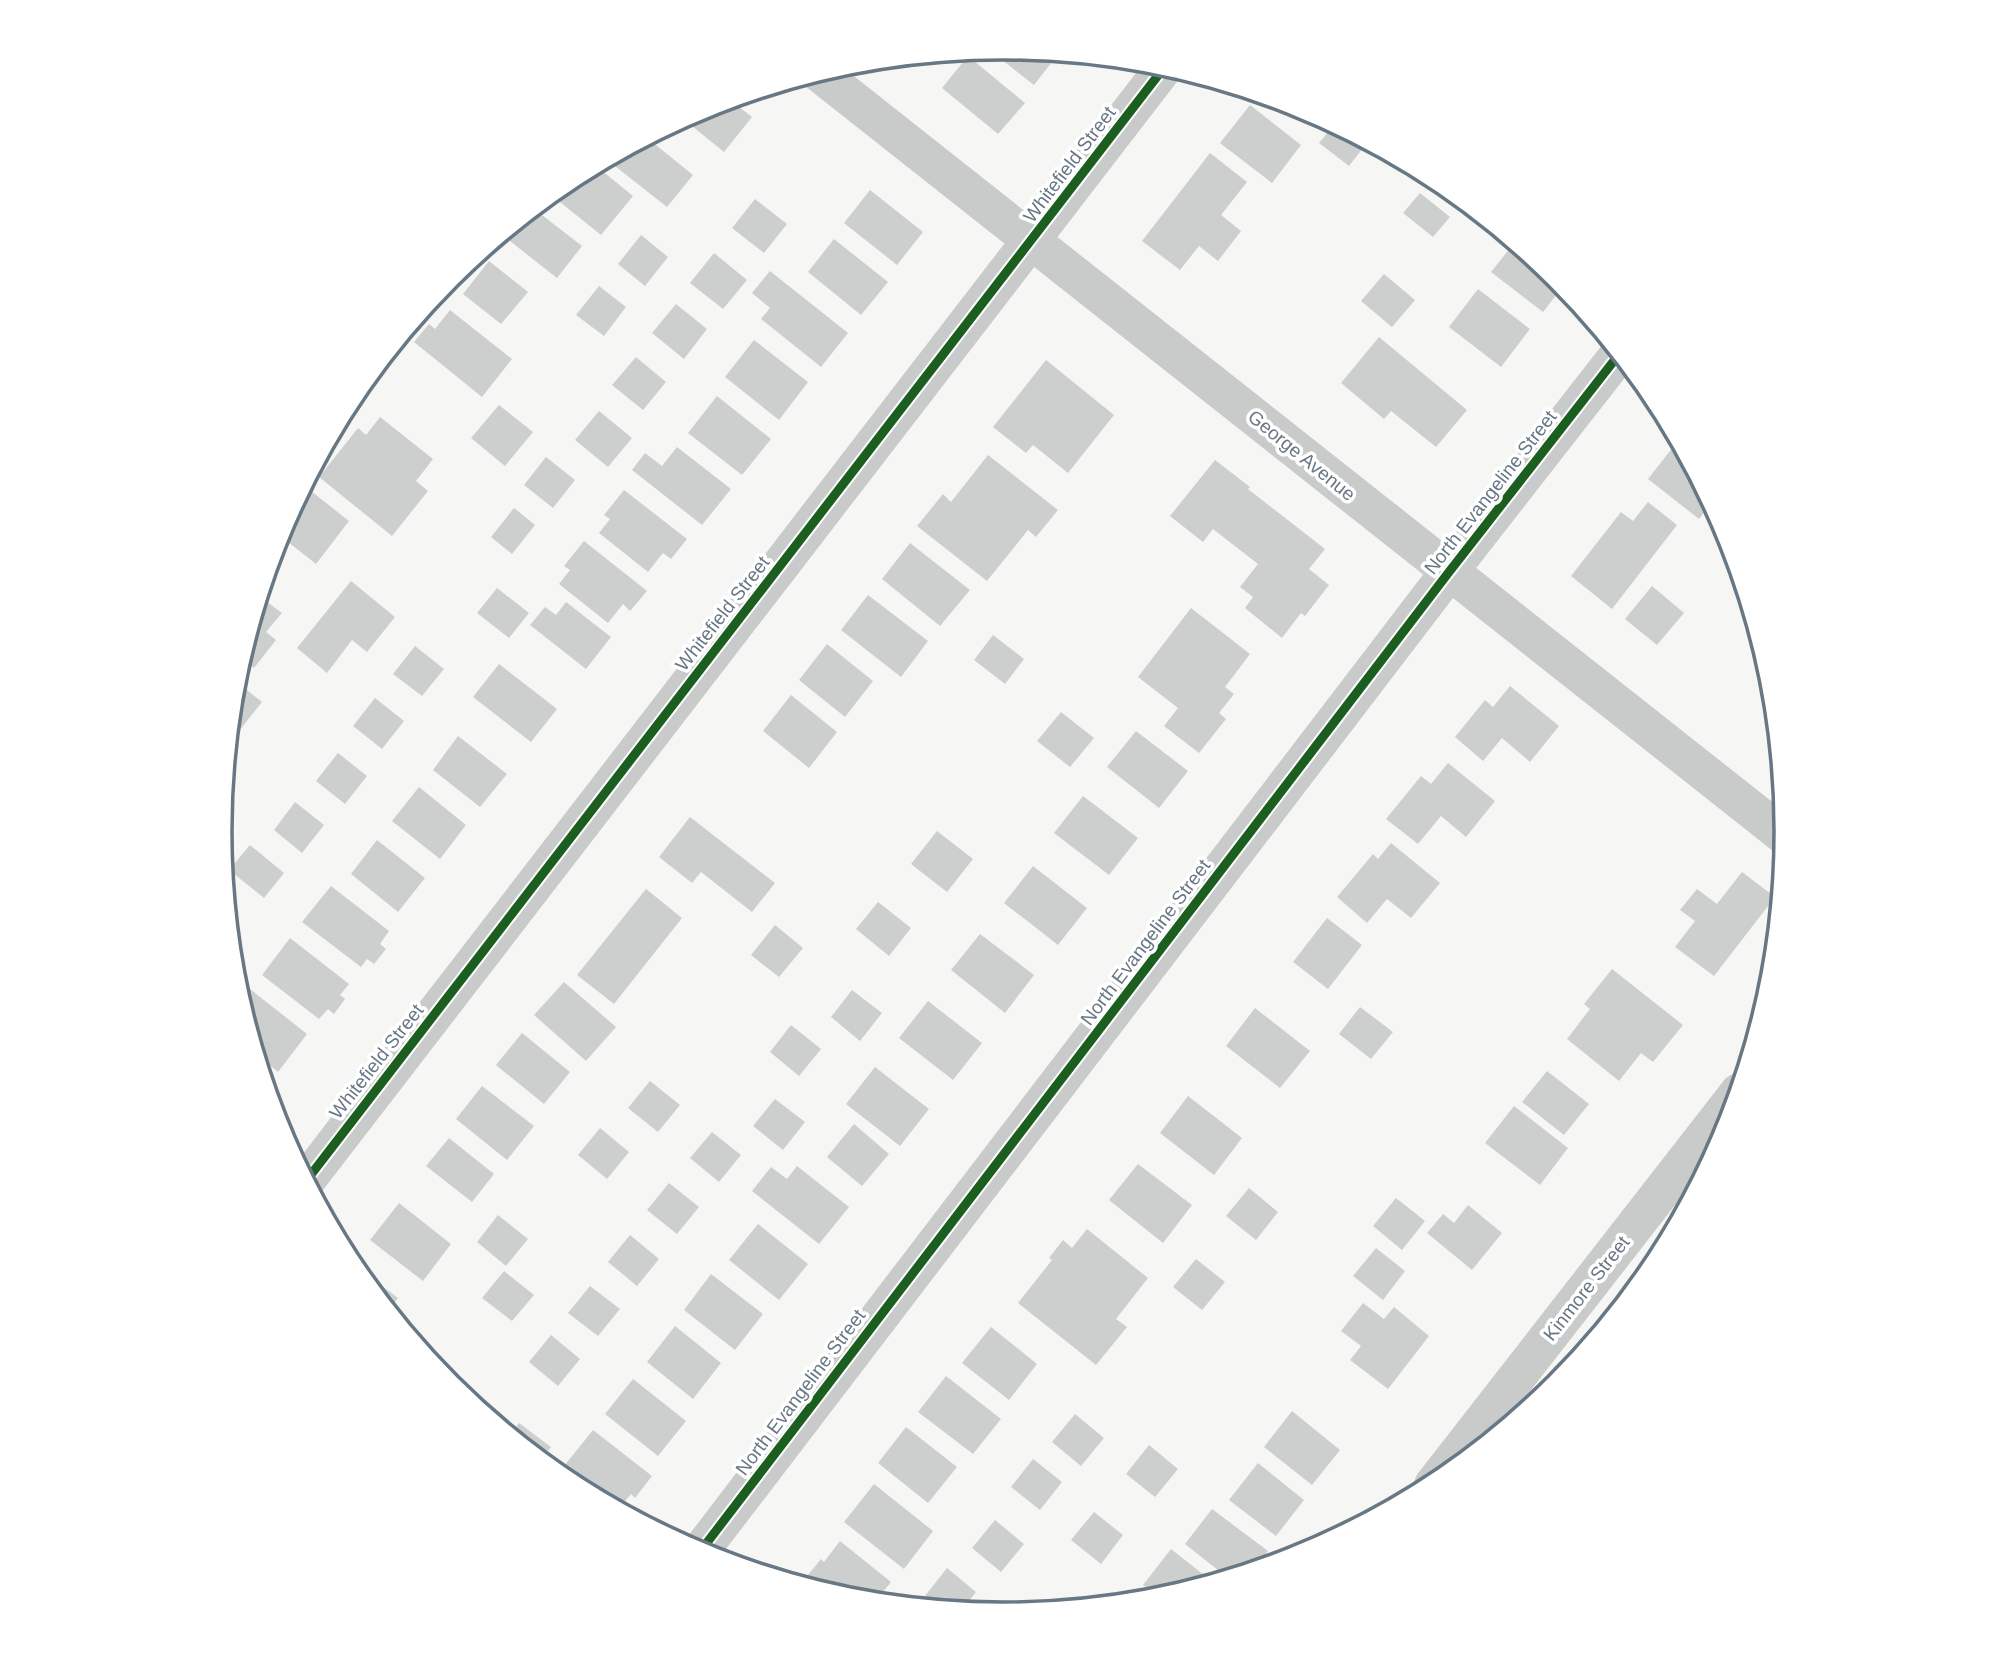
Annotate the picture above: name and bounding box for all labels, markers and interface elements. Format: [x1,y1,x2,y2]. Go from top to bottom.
street label: Whitefield Street [1019,102,1120,226]
street label: George Avenue [1244,406,1359,505]
street label: North Evangeline Street [1420,406,1561,578]
street label: Whitefield Street [671,551,774,675]
street label: North Evangeline Street [1076,855,1215,1029]
street label: Whitefield Street [325,999,428,1123]
street label: Kinmore Street [1539,1231,1634,1345]
street label: North Evangeline Street [731,1305,870,1479]

